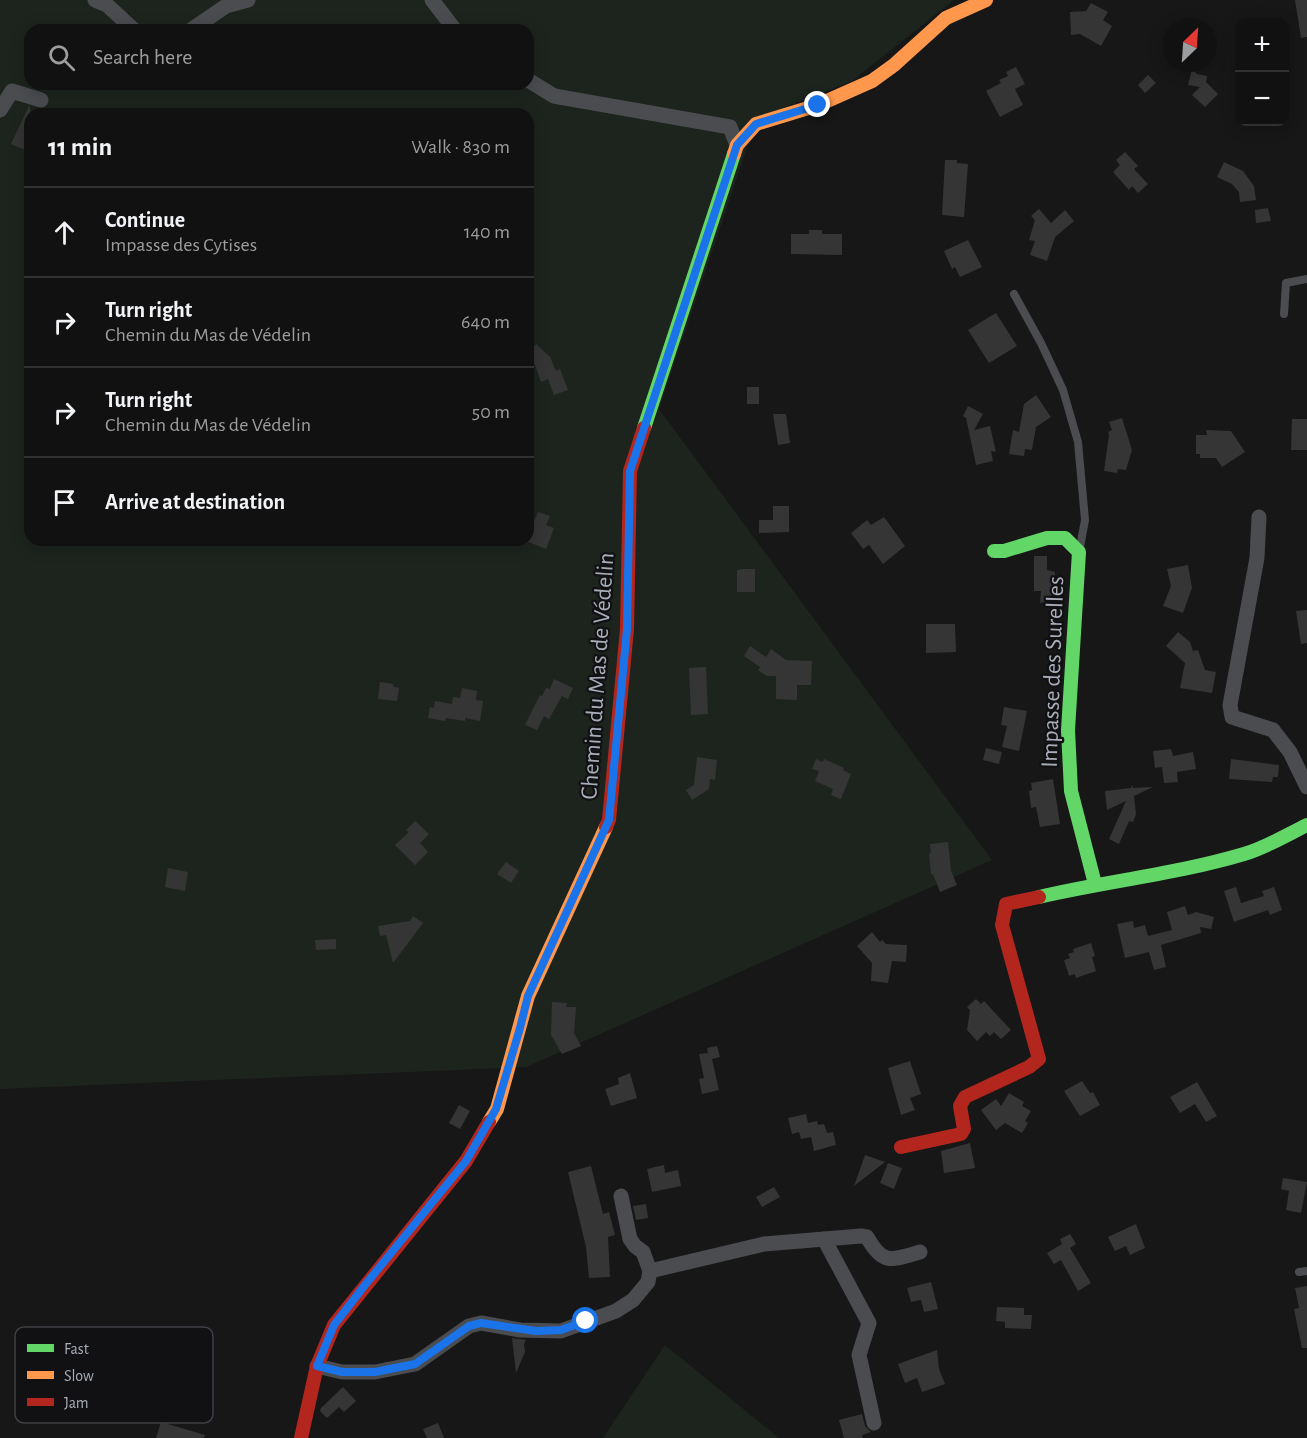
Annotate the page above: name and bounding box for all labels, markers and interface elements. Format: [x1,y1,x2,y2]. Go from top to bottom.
north arrow [1163,18,1217,72]
map controls [1235,18,1289,126]
button: + [1235,18,1289,72]
search box [24,24,534,90]
icon: search [45,41,78,74]
text: Search here [93,46,192,68]
button: − [1235,72,1289,126]
route end [804,91,830,117]
text: 11 min [48,134,112,160]
text: Walk · 830 m [411,137,510,157]
text: Continue [105,209,185,231]
icon: ahead [48,216,81,249]
text: 140 m [464,222,510,242]
text: Impasse des Cytises [105,235,257,255]
text: Turn right [105,299,192,321]
icon: right [48,306,81,339]
text: 640 m [461,312,510,332]
text: Chemin du Mas de Védelin [105,325,311,345]
text: Turn right [105,389,192,411]
icon: right [48,396,81,429]
text: 50 m [472,402,510,422]
text: Chemin du Mas de Védelin [105,415,311,435]
icon: arrive [48,486,81,519]
text: Arrive at destination [105,491,285,513]
street label: Chemin du Mas de Védelin [577,552,619,800]
street label: Impasse des Surelles [1038,576,1068,768]
route start [572,1307,598,1333]
legend [15,1327,213,1423]
text: Fast [64,1341,89,1357]
text: Slow [64,1368,94,1384]
text: Jam [64,1395,89,1411]

